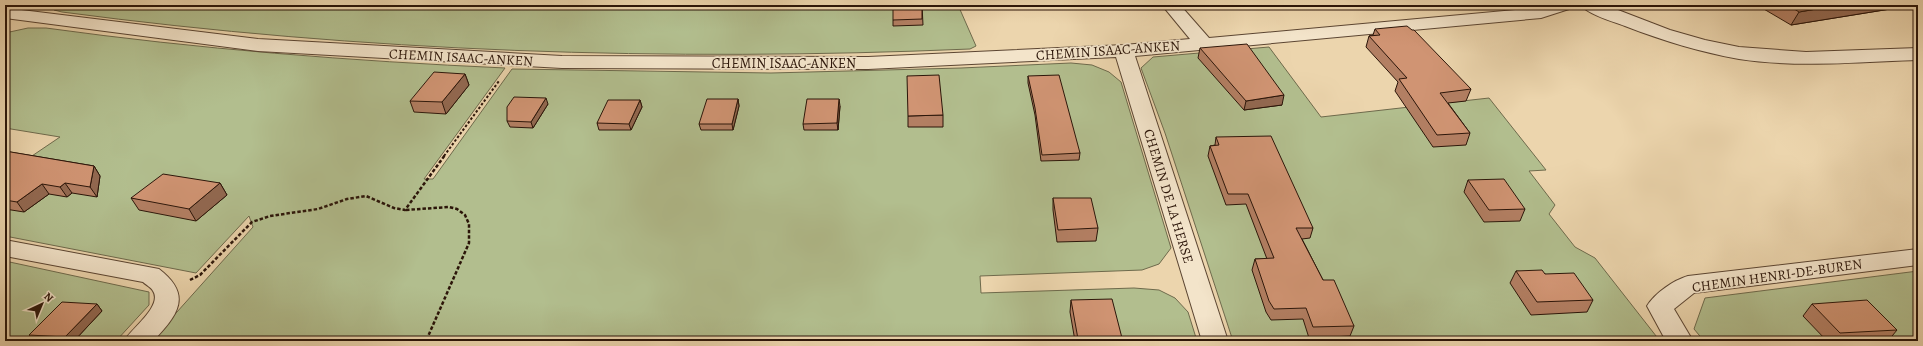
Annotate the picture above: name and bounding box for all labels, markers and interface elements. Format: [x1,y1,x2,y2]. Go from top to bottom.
street label: CHEMIN ISAAC-ANKEN [1035,36,1181,65]
street label: CHEMIN ISAAC-ANKEN [388,44,534,71]
street label: CHEMIN ISAAC-ANKEN [712,54,856,73]
street label: CHEMIN DE LA HERSE [1139,127,1198,266]
street label: CHEMIN HENRI-DE-BUREN [1691,254,1863,297]
north arrow [22,284,62,324]
text: N [41,289,57,305]

